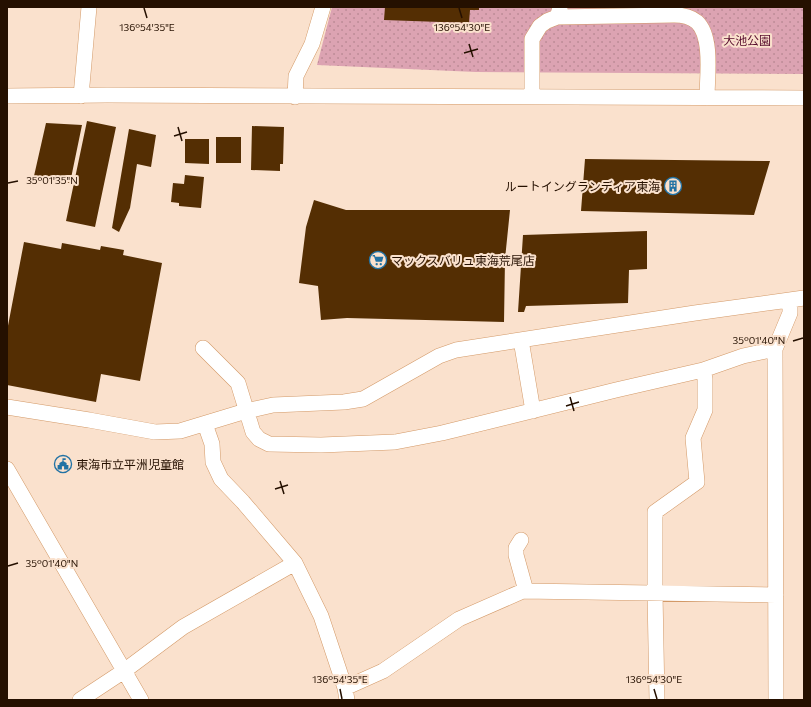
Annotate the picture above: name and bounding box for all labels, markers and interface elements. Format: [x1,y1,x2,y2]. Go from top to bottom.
text: 136°54'35"E [119,21,175,33]
text: 136°54'30"E [434,21,490,33]
park label: 大池公園 [723,33,771,47]
text: 35°01'35"N [26,174,78,186]
building icon: ルートイングランディア東海 [663,176,683,196]
place label: ルートイングランディア東海 [505,179,660,193]
supermarket icon: マックスバリュ東海荒尾店 [368,250,388,270]
place label: マックスバリュ東海荒尾店 [391,253,535,267]
text: 35°01'40"N [733,334,785,346]
public building icon: 東海市立平洲児童館 [53,454,73,474]
place label: 東海市立平洲児童館 [76,457,184,471]
text: 35°01'40"N [26,557,78,569]
text: 136°54'35"E [312,673,368,685]
text: 136°54'30"E [626,673,682,685]

